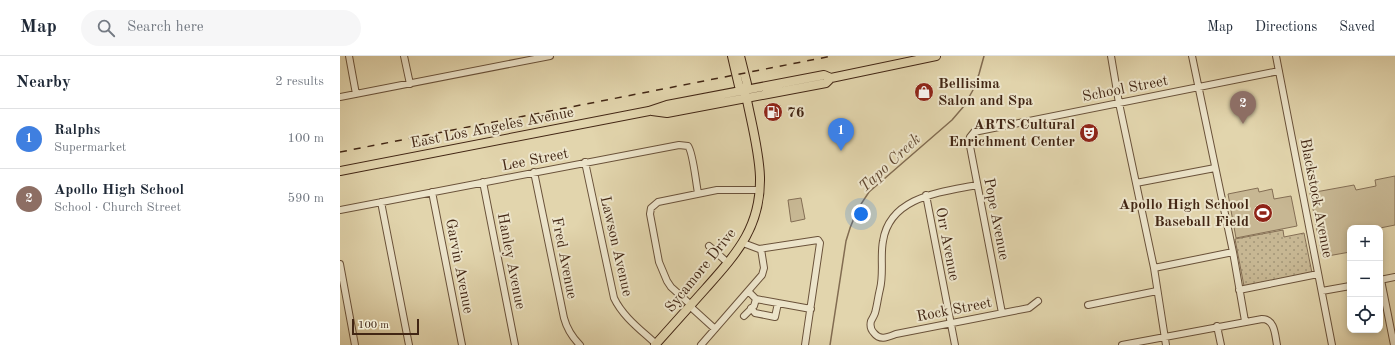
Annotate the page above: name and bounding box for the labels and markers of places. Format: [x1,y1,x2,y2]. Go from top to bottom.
place label: Bellisima Salon and Spa [938,77,1033,109]
shop icon: Bellisima Salon and Spa [913,81,935,103]
pin: 2 [1230,91,1256,124]
fuel station icon: 76 [762,101,784,123]
place label: 76 [787,106,805,121]
pin: 1 [828,118,854,151]
place label: ARTS Cultural Enrichment Center [948,118,1075,150]
theatre icon: ARTS Cultural Enrichment Center [1078,122,1100,144]
place label: Apollo High School Baseball Field [1119,198,1249,230]
sports icon: Apollo High School Baseball Field [1252,202,1274,224]

